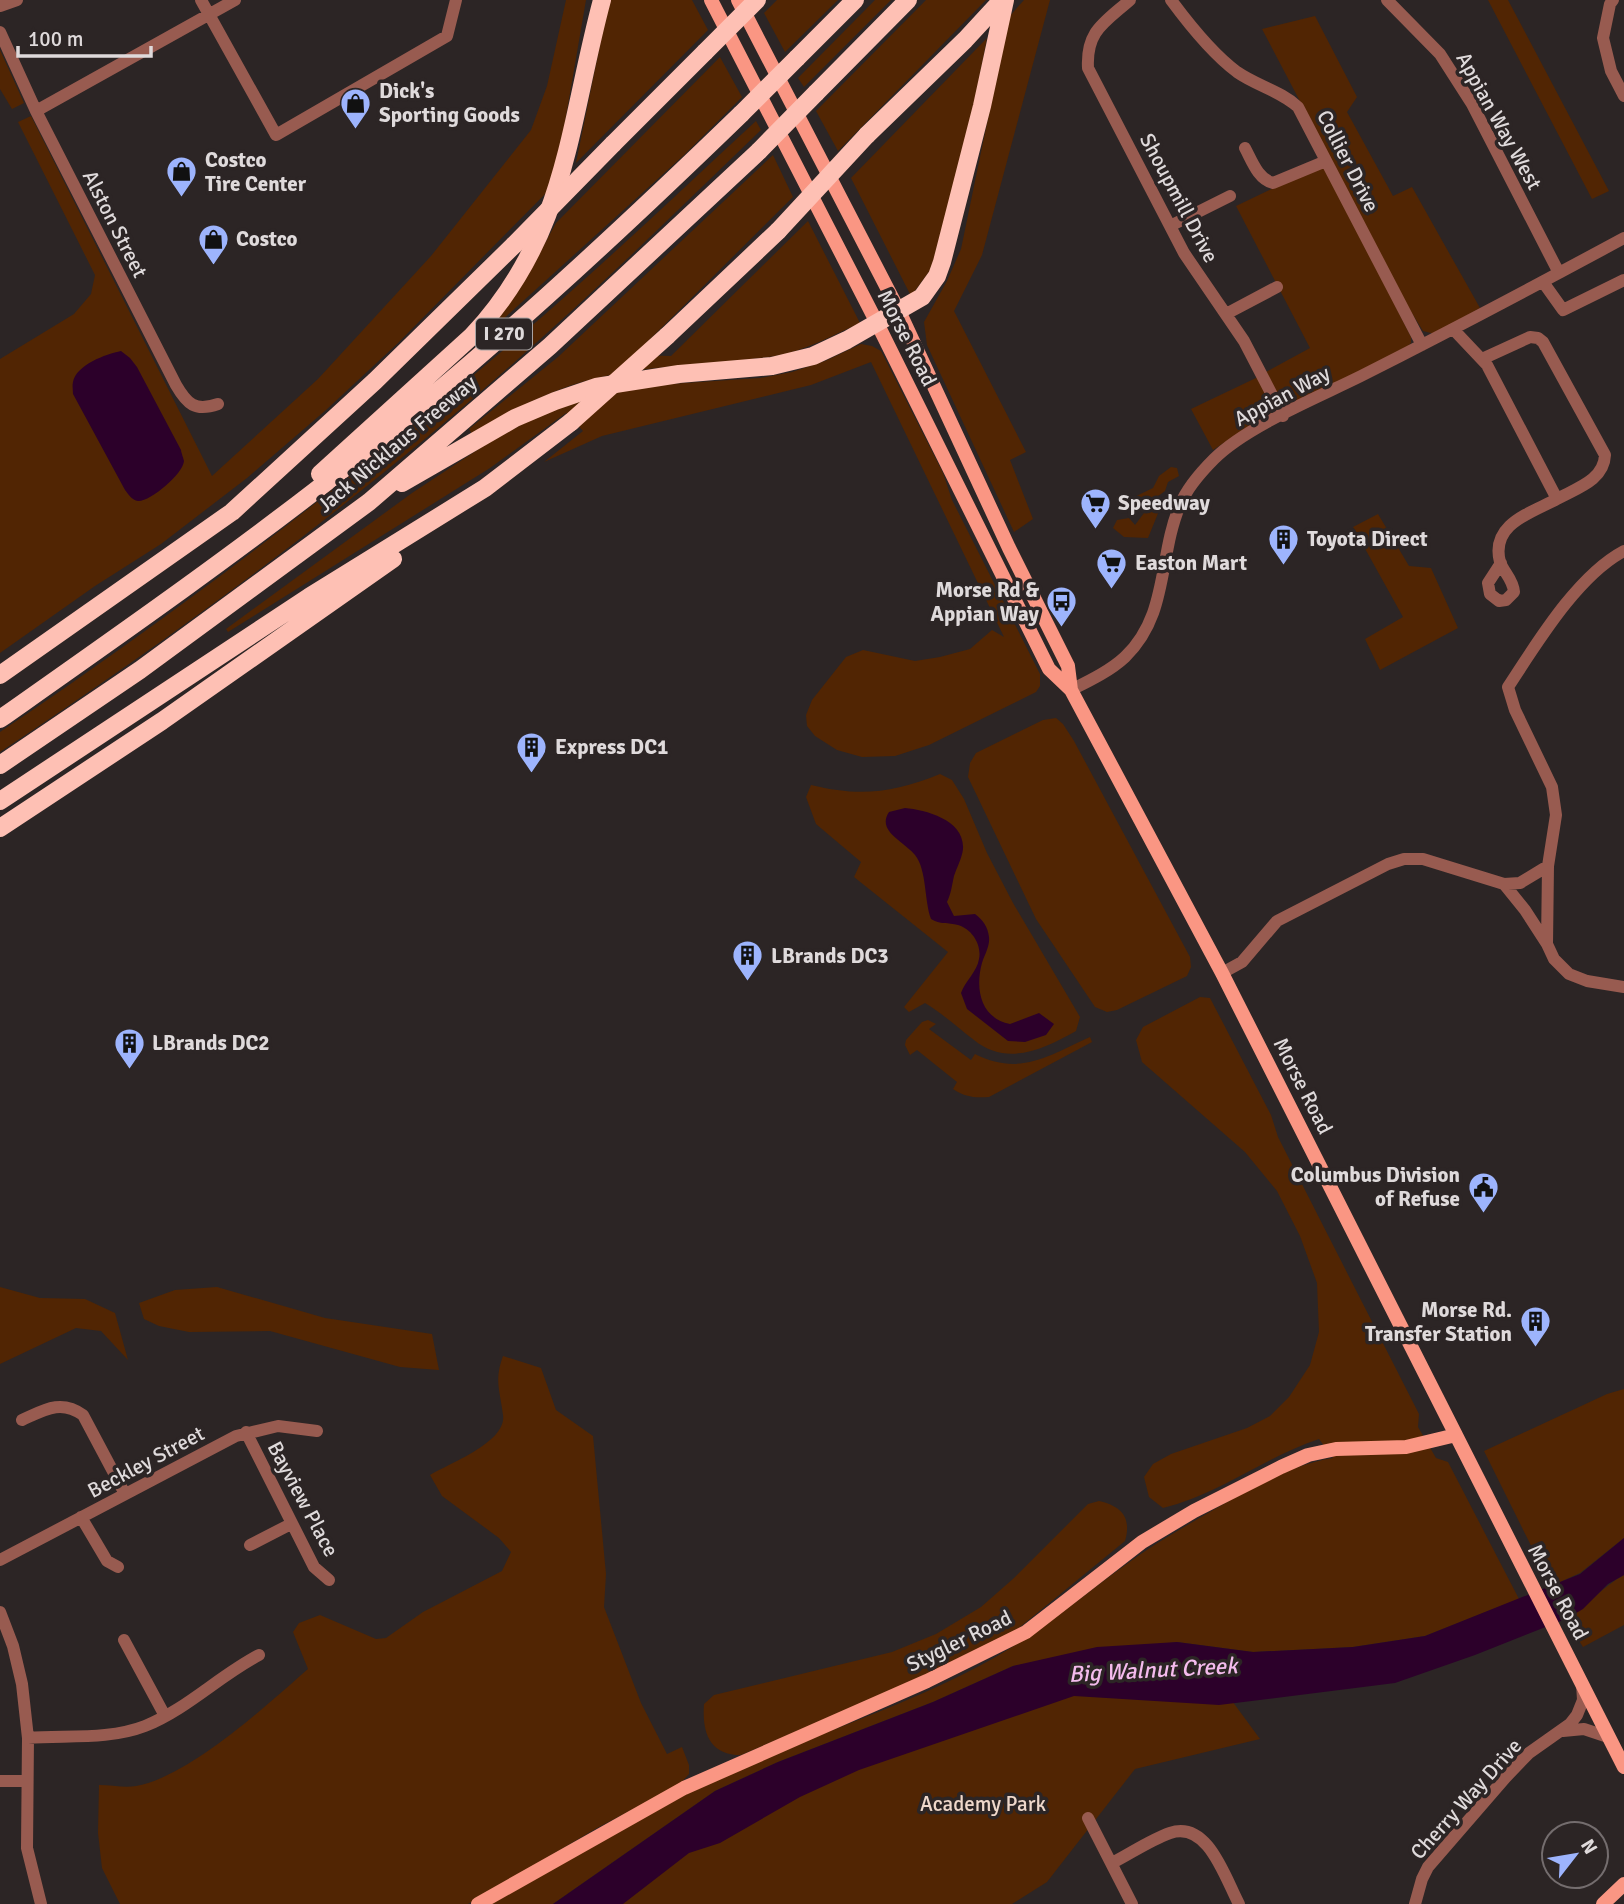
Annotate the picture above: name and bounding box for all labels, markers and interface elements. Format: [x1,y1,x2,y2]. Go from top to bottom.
scale bar [18,14,150,58]
text: 100 m [28,26,83,52]
street label: Appian Way West [1450,48,1548,194]
place label: Dick's Sporting Goods [379,78,520,128]
shop icon: Dick's Sporting Goods [339,86,373,130]
street label: Collier Drive [1311,106,1385,216]
street label: Shoupmill Drive [1134,129,1224,267]
place label: Costco Tire Center [205,147,307,197]
shop icon: Costco Tire Center [165,155,199,199]
street label: Alston Street [77,166,153,282]
shop icon: Costco [196,222,230,266]
place label: Costco [236,226,297,252]
street label: Morse Road [872,285,942,391]
road number: I 270 [476,318,532,350]
street label: Appian Way [1230,360,1335,432]
street label: Jack Nicklaus Freeway [312,370,482,518]
supermarket icon: Speedway [1078,486,1112,530]
place label: Speedway [1118,490,1210,516]
building icon: Toyota Direct [1267,522,1301,566]
place label: Toyota Direct [1307,526,1428,552]
supermarket icon: Easton Mart [1095,546,1129,590]
place label: Easton Mart [1135,550,1247,576]
place label: Morse Rd & Appian Way [931,577,1040,627]
bus stop icon: Morse Rd & Appian Way [1045,585,1079,629]
building icon: Express DC1 [515,730,549,774]
place label: Express DC1 [555,734,668,760]
building icon: LBrands DC3 [731,939,765,983]
place label: LBrands DC3 [771,943,889,969]
building icon: LBrands DC2 [112,1026,146,1070]
place label: LBrands DC2 [152,1030,270,1056]
street label: Morse Road [1268,1033,1338,1139]
place label: Columbus Division of Refuse [1291,1162,1460,1212]
public building icon: Columbus Division of Refuse [1466,1170,1500,1214]
place label: Morse Rd. Transfer Station [1365,1297,1512,1347]
building icon: Morse Rd. Transfer Station [1518,1305,1552,1349]
street label: Beckley Street [83,1420,209,1504]
street label: Bayview Place [262,1437,344,1561]
street label: Morse Road [1522,1540,1594,1644]
street label: Stygler Road [902,1604,1016,1678]
water label: Big Walnut Creek [1068,1651,1241,1689]
street label: Cherry Way Drive [1405,1733,1527,1865]
park label: Academy Park [920,1791,1046,1817]
north arrow [1540,1820,1610,1890]
text: N [1575,1835,1602,1859]

